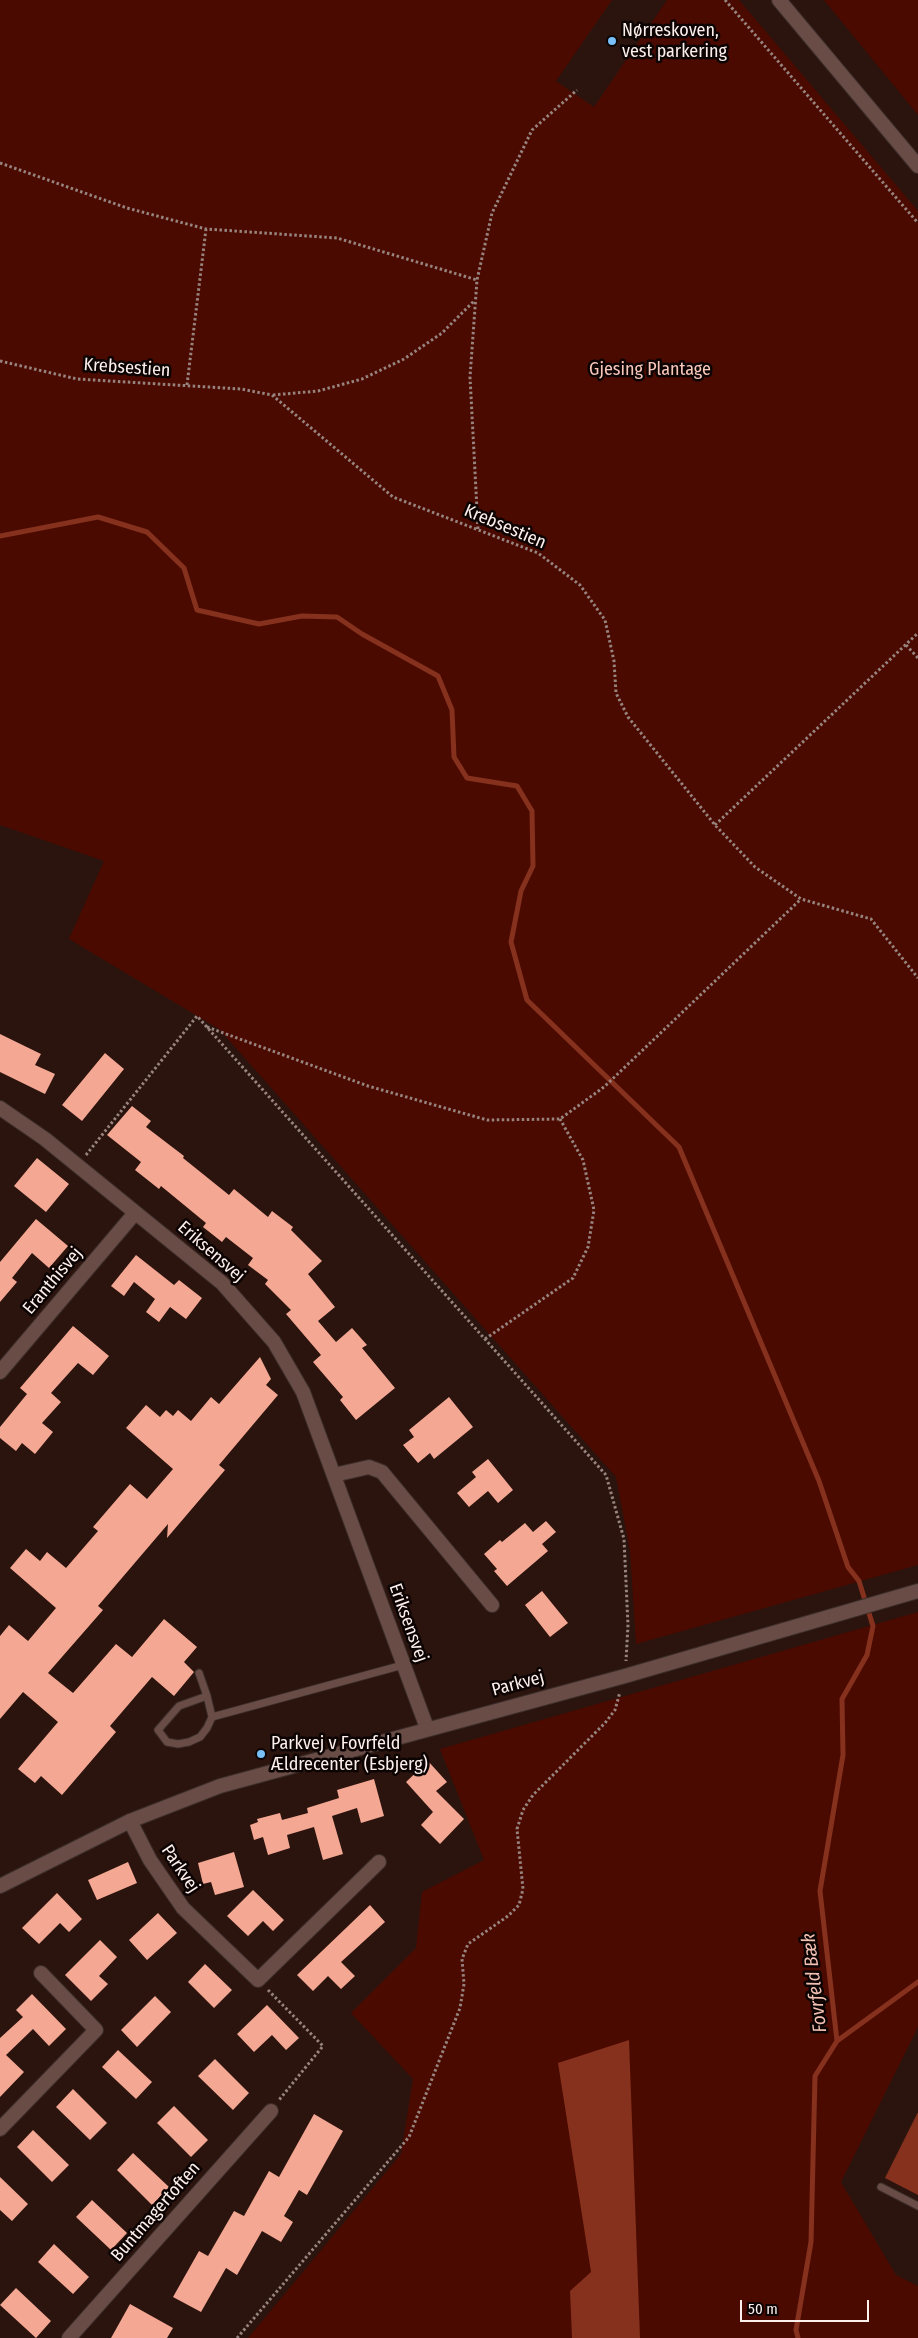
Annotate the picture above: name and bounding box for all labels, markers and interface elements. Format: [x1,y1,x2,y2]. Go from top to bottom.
place label: Nørreskoven, vest parkering [622,20,727,62]
marker: Nørreskoven, vest parkering [606,35,618,47]
street label: Krebsestien [83,354,171,382]
park label: Gjesing Plantage [589,359,711,381]
street label: Krebsestien [461,500,549,554]
street label: Eriksensvej [173,1217,249,1287]
street label: Eranthisvej [19,1243,87,1319]
street label: Eriksensvej [384,1581,432,1665]
street label: Parkvej [489,1667,547,1701]
place label: Parkvej v Fovrfeld Ældrecenter (Esbjerg) [271,1733,428,1776]
marker: Parkvej v Fovrfeld Ældrecenter (Esbjerg) [255,1748,267,1760]
street label: Parkvej [156,1841,204,1897]
water label: Fovrfeld Bæk [798,1932,832,2034]
street label: Buntmagertoften [107,2158,205,2266]
scale bar [743,2290,872,2322]
text: 50 m [748,2300,778,2318]

